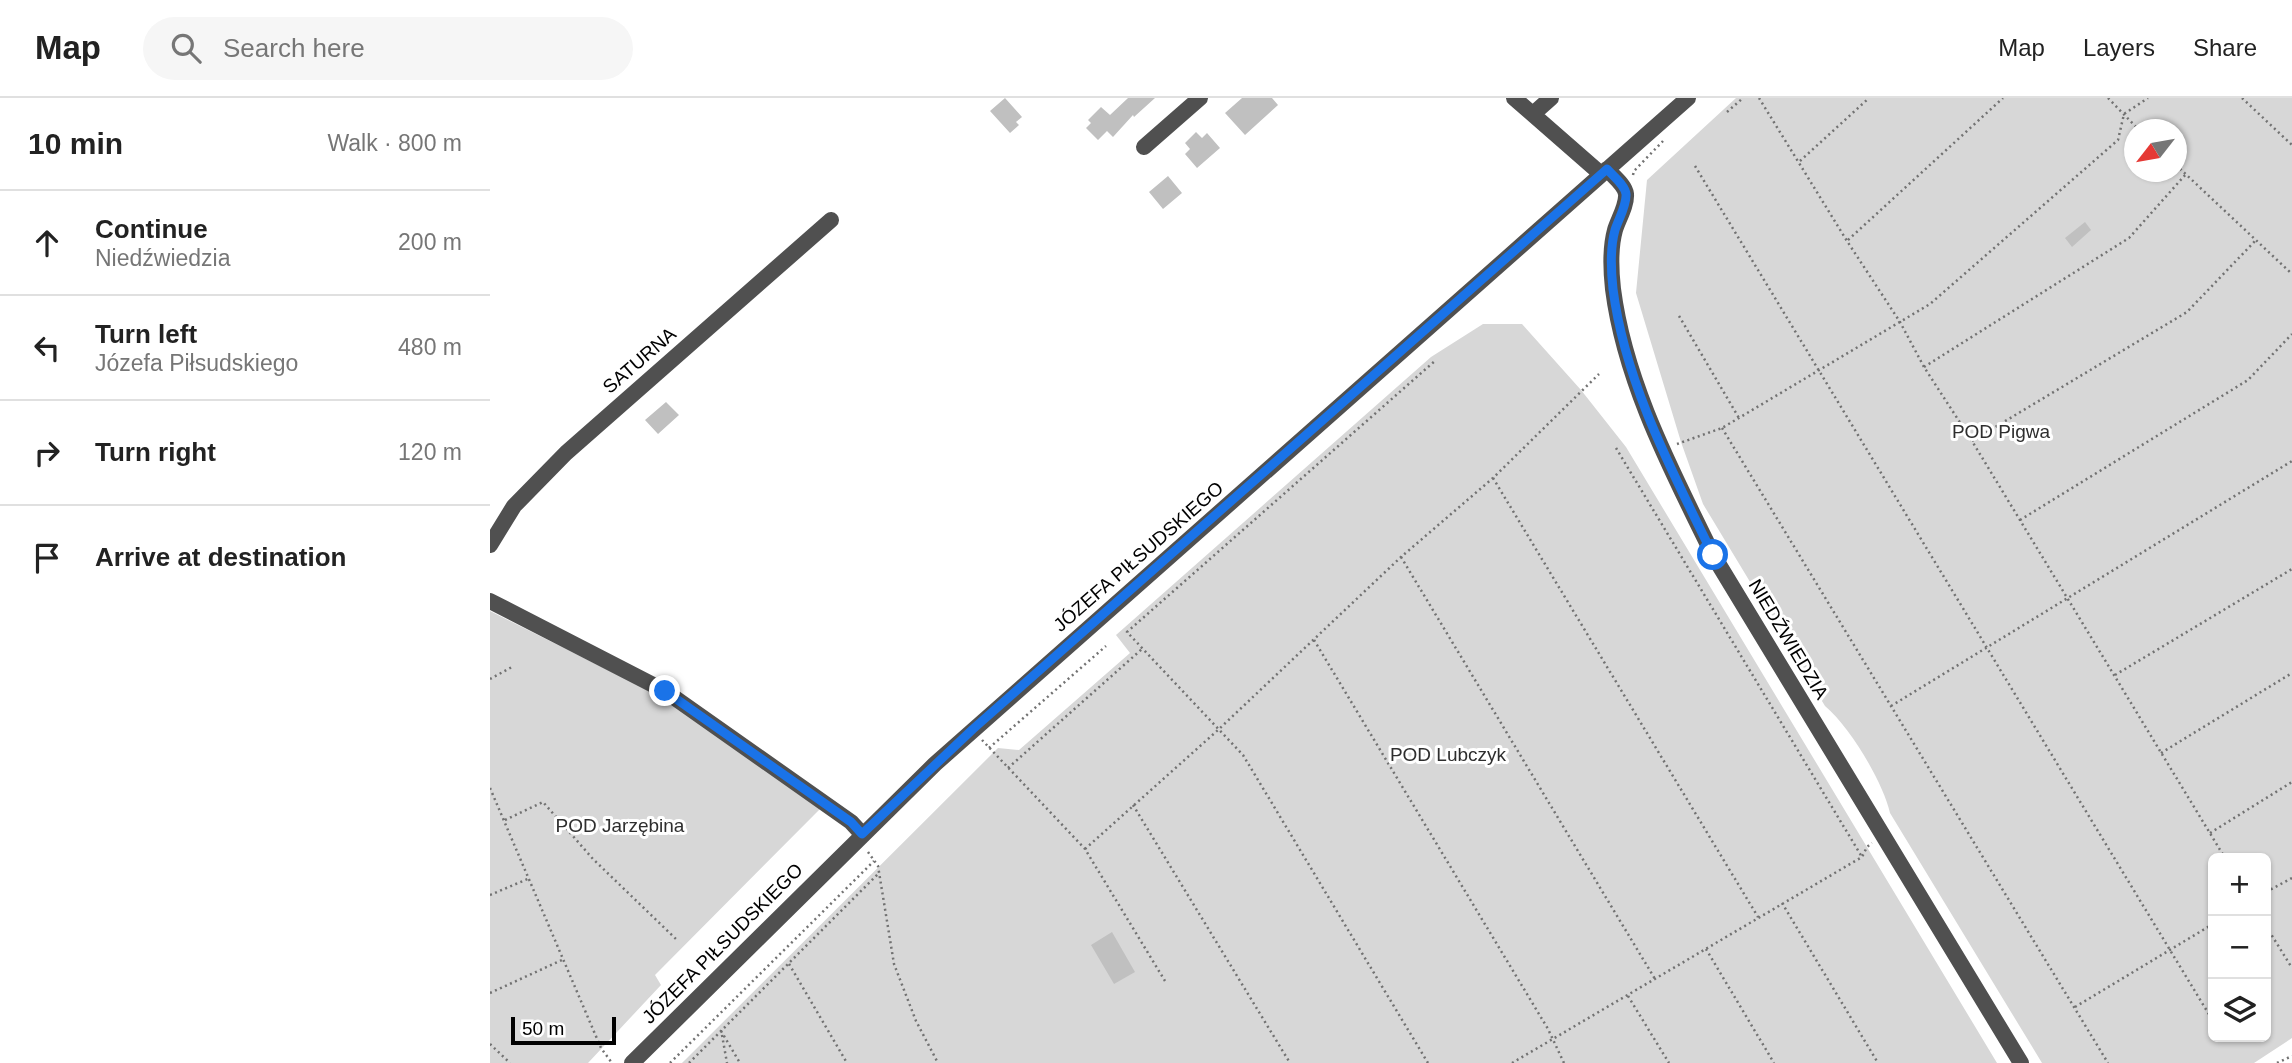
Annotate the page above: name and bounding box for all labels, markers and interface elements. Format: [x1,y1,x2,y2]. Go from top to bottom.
search box [143,17,633,80]
text: Map [35,29,101,66]
icon: search [167,29,205,67]
text: Search here [223,33,365,63]
text: Map [1998,34,2045,61]
text: Layers [2083,34,2155,61]
text: Share [2193,34,2257,61]
north arrow [2124,119,2187,182]
text: 10 min [28,127,123,160]
text: Walk · 800 m [327,130,462,156]
text: Continue [95,214,208,244]
icon: ahead [28,224,66,262]
text: 200 m [398,229,462,255]
text: Niedźwiedzia [95,245,231,271]
text: Turn left [95,319,197,349]
street label: SATURNA [599,323,680,398]
icon: left [28,329,66,367]
text: 480 m [398,334,462,360]
text: Józefa Piłsudskiego [95,350,298,376]
park label: POD Pigwa [1952,421,2051,442]
icon: right [28,434,66,472]
text: Turn right [95,437,216,467]
text: 120 m [398,439,462,465]
street label: JÓZEFA PIŁSUDSKIEGO [1049,477,1227,636]
icon: arrive [28,539,66,577]
route start [1697,539,1728,570]
text: Arrive at destination [95,542,346,572]
street label: NIEDŹWIEDZIA [1745,575,1833,703]
route end [649,675,680,706]
park label: POD Lubczyk [1390,744,1507,765]
park label: POD Jarzębina [556,815,685,836]
map controls [2208,853,2271,1042]
button: + [2208,853,2271,916]
street label: JÓZEFA PIŁSUDSKIEGO [638,859,807,1028]
button: − [2208,916,2271,979]
button: layers [2208,979,2271,1042]
scale bar [511,1014,616,1046]
text: 50 m [522,1018,564,1039]

